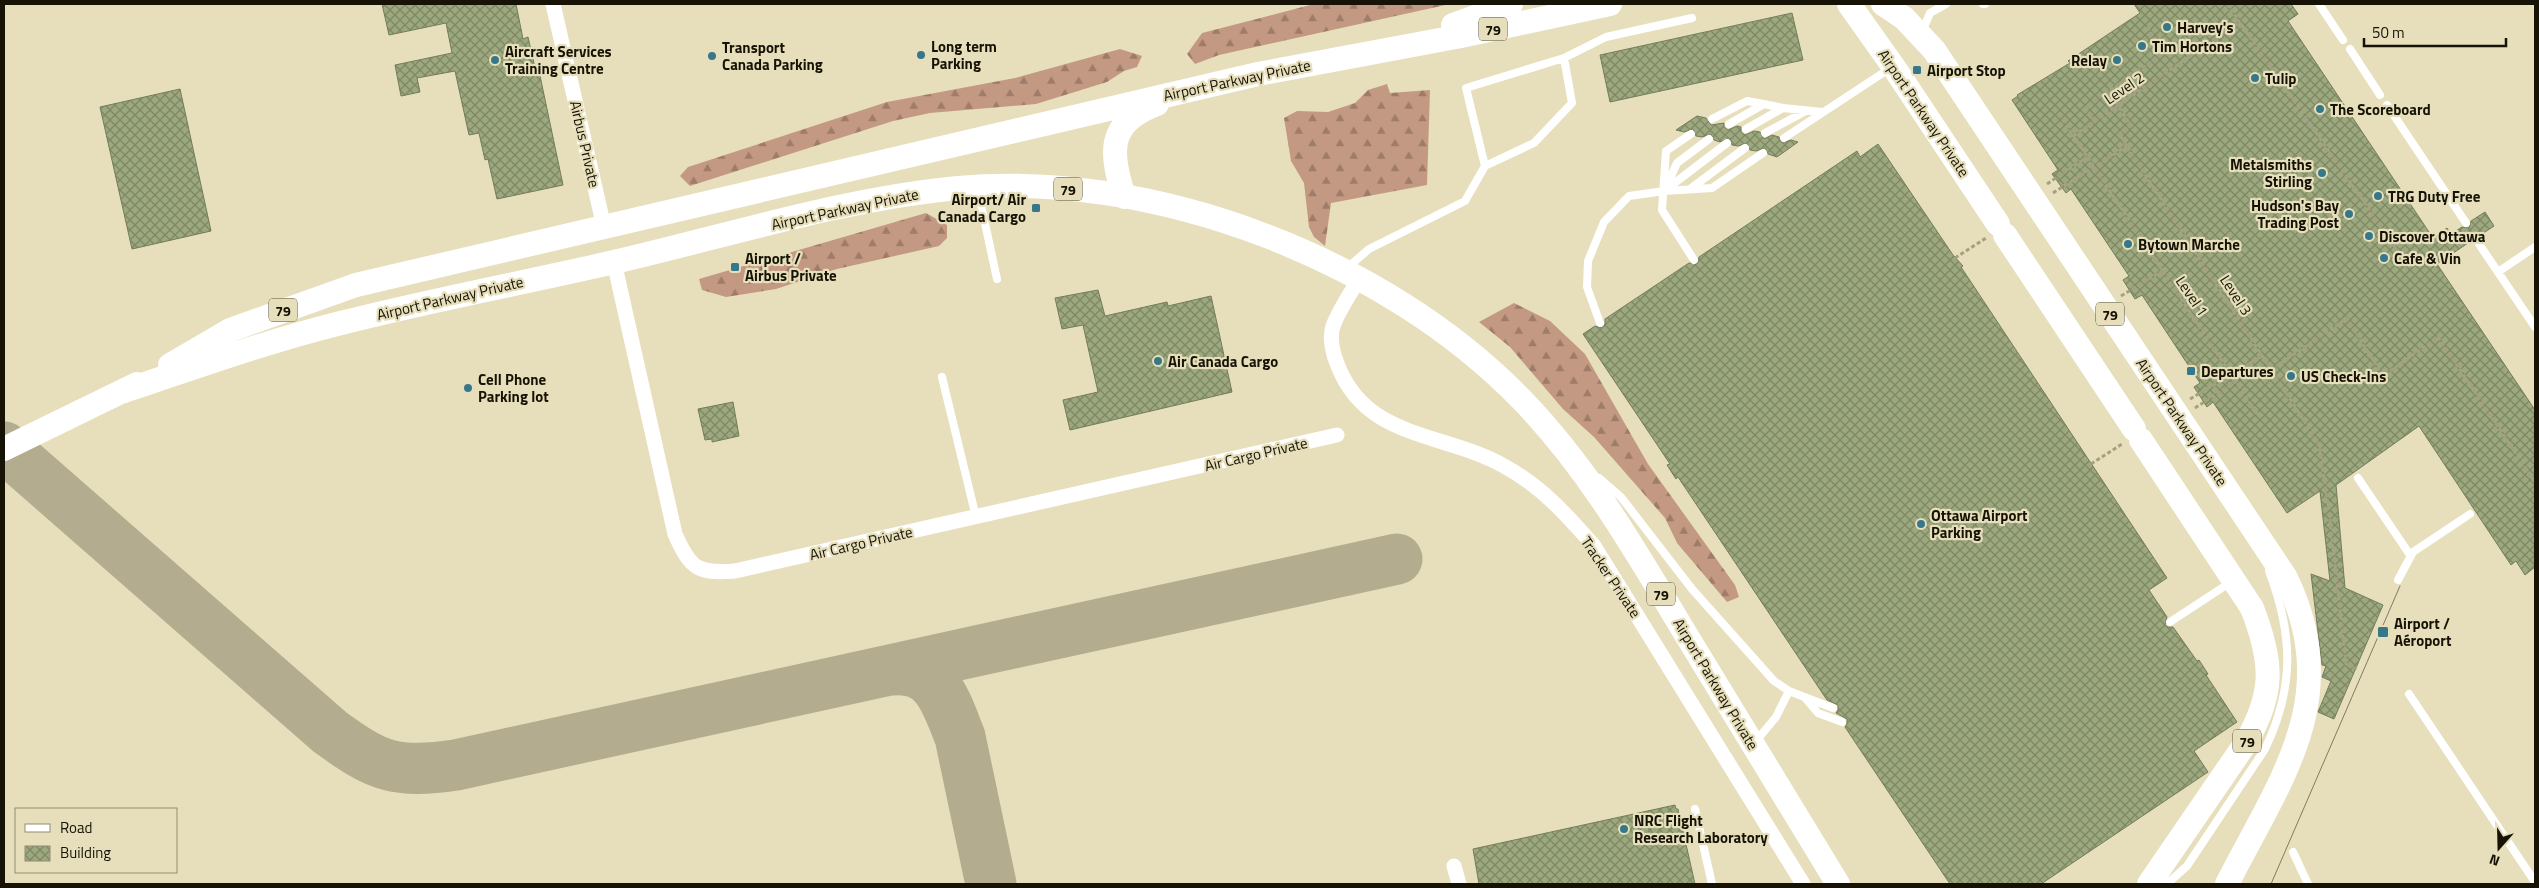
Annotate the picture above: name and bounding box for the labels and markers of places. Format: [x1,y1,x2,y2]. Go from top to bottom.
place label: Harvey's [2177,16,2233,39]
marker: Harvey's [2161,21,2173,33]
place label: Long term Parking [931,35,997,75]
place label: Tim Hortons [2152,35,2232,58]
place label: Transport Canada Parking [722,36,823,76]
place label: Aircraft Services Training Centre [505,40,612,80]
marker: Tim Hortons [2136,40,2148,52]
marker: Long term Parking [915,49,927,61]
place label: Relay [2071,49,2107,72]
marker: Transport Canada Parking [706,50,718,62]
marker: Aircraft Services Training Centre [489,54,501,66]
marker: Relay [2111,54,2123,66]
place label: Airport Stop [1927,59,2006,82]
marker: Airport Stop [1911,64,1923,76]
place label: Tulip [2265,67,2296,90]
marker: Tulip [2249,72,2261,84]
place label: The Scoreboard [2330,98,2431,121]
marker: The Scoreboard [2314,103,2326,115]
place label: Metalsmiths Stirling [2230,153,2312,193]
marker: Metalsmiths Stirling [2316,167,2328,179]
place label: TRG Duty Free [2388,185,2481,208]
place label: Airport/ Air Canada Cargo [938,188,1026,228]
marker: TRG Duty Free [2372,190,2384,202]
place label: Hudson's Bay Trading Post [2251,194,2340,234]
marker: Airport/ Air Canada Cargo [1030,202,1042,214]
marker: Hudson's Bay Trading Post [2343,208,2355,220]
place label: Discover Ottawa [2379,225,2486,248]
marker: Discover Ottawa [2363,230,2375,242]
place label: Bytown Marche [2138,233,2240,256]
marker: Bytown Marche [2122,238,2134,250]
place label: Airport / Airbus Private [745,247,837,287]
place label: Cafe & Vin [2394,247,2461,270]
marker: Cafe & Vin [2378,252,2390,264]
marker: Airport / Airbus Private [729,261,741,273]
place label: Air Canada Cargo [1168,350,1278,373]
marker: Air Canada Cargo [1152,355,1164,367]
place label: Departures [2201,360,2274,383]
marker: Departures [2185,365,2197,377]
place label: US Check-Ins [2301,365,2386,388]
place label: Cell Phone Parking lot [478,368,549,408]
marker: US Check-Ins [2285,370,2297,382]
marker: Cell Phone Parking lot [462,382,474,394]
place label: Ottawa Airport Parking [1931,504,2028,544]
marker: Ottawa Airport Parking [1915,518,1927,530]
place label: Airport / Aéroport [2394,612,2452,652]
marker: Airport / Aéroport [2376,625,2390,639]
place label: NRC Flight Research Laboratory [1634,809,1768,849]
marker: NRC Flight Research Laboratory [1618,823,1630,835]

